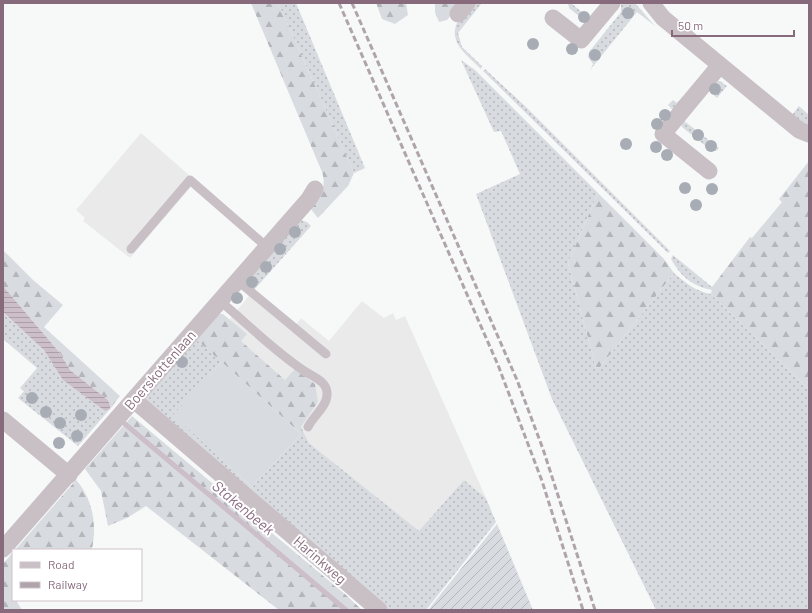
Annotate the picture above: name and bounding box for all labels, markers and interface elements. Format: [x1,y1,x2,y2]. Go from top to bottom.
scale bar [672,12,794,38]
text: 50 m [678,18,703,32]
street label: Boerskottenlaan [120,326,199,413]
water label: Stakenbeek [209,476,279,539]
street label: Harinkweg [290,532,350,587]
legend [12,549,142,601]
text: Road [48,557,75,571]
text: Railway [48,577,88,591]

